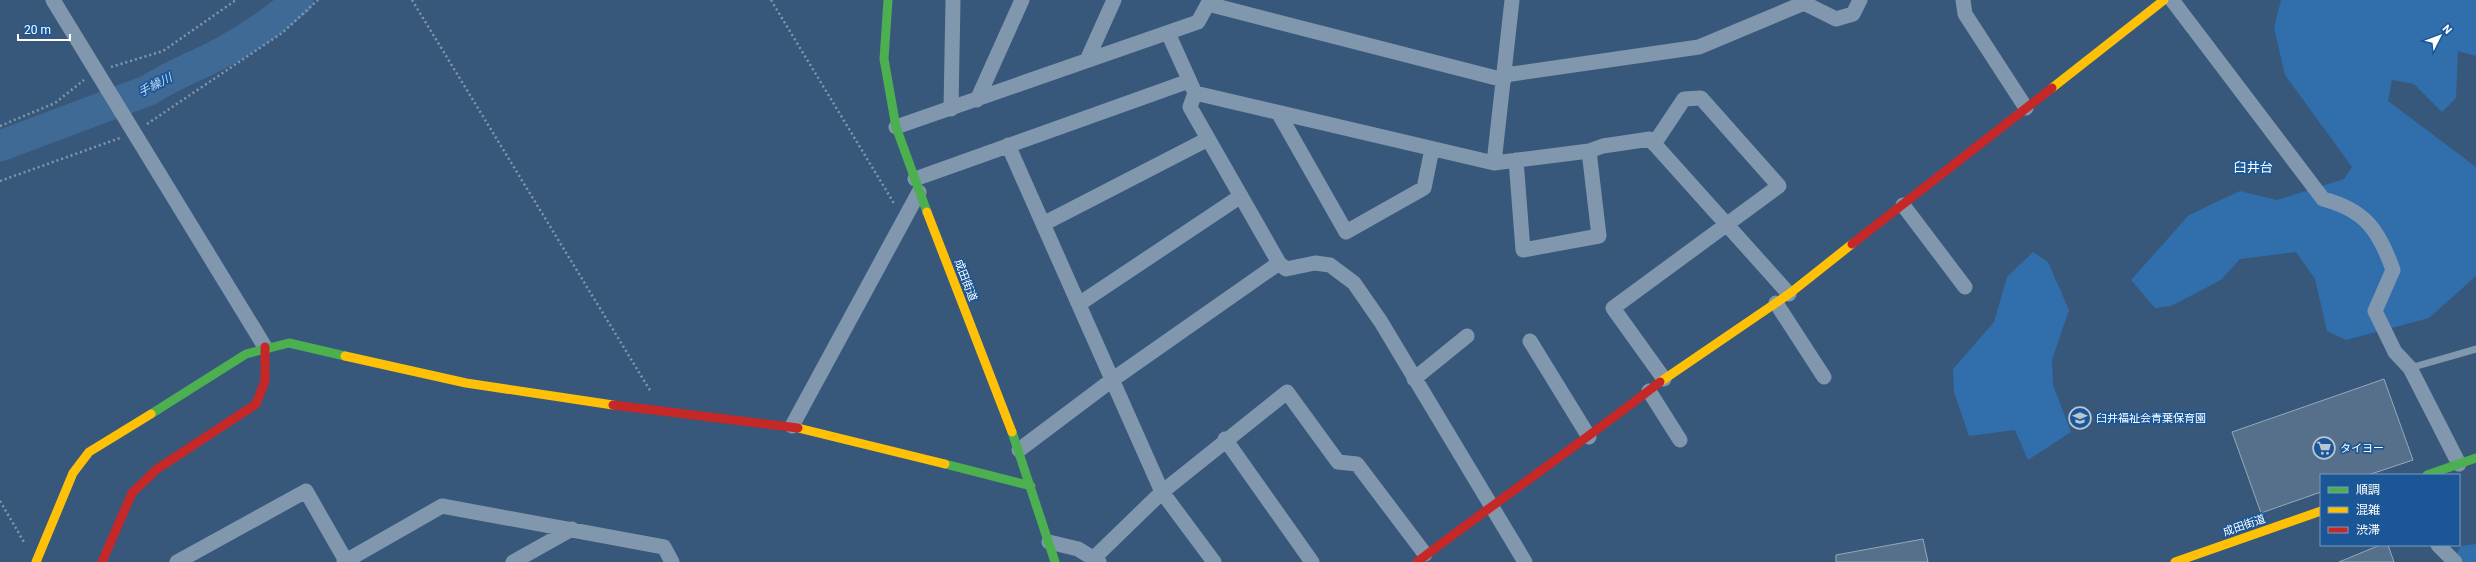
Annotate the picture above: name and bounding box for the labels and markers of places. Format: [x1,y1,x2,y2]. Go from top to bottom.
school or university icon: 臼井福祉会青葉保育園 [2067,405,2093,431]
place label: 臼井福祉会青葉保育園 [2096,412,2206,425]
supermarket icon: タイヨー [2311,435,2337,461]
place label: タイヨー [2340,442,2384,455]

